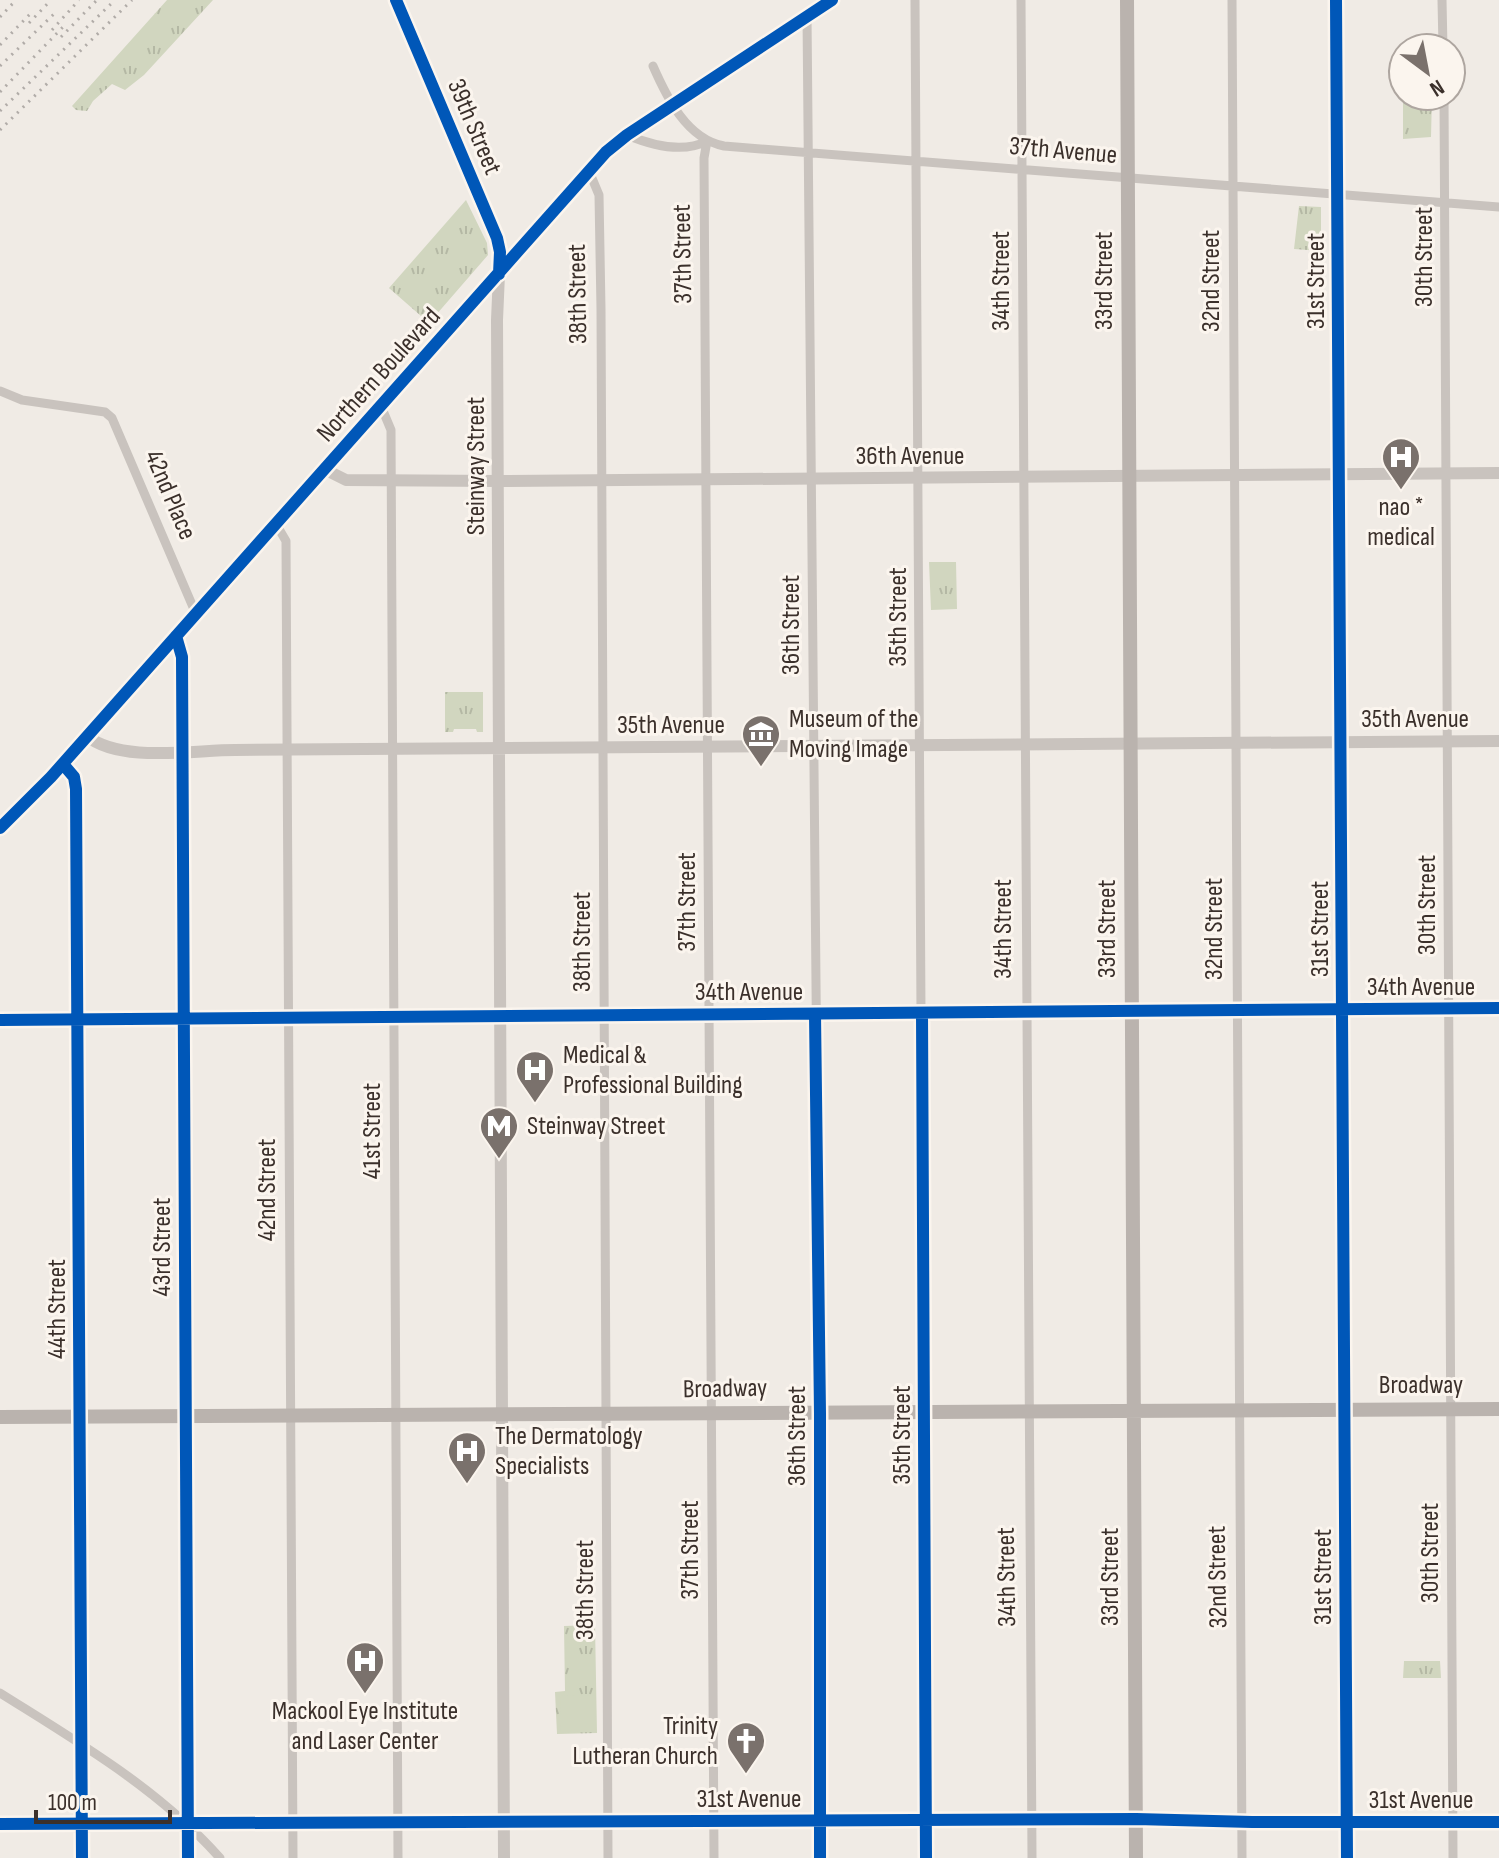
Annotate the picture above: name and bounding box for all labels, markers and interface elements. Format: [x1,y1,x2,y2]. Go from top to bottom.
north arrow [1387,32,1467,112]
text: N [1425,73,1449,102]
street label: 39th Street [440,75,508,179]
street label: 37th Avenue [1008,131,1118,171]
street label: 37th Street [667,204,699,304]
street label: 30th Street [1409,207,1440,307]
street label: 32nd Street [1196,230,1227,332]
street label: 34th Street [986,231,1017,331]
street label: 33rd Street [1089,232,1120,330]
street label: 31st Street [1301,233,1332,329]
street label: 38th Street [562,244,594,344]
street label: Northern Boulevard [311,301,447,449]
street label: Steinway Street [461,397,492,535]
hospital icon: nao * medical [1380,436,1422,491]
street label: 36th Avenue [855,441,965,472]
street label: 42nd Place [137,446,203,544]
place label: nao * medical [1367,492,1435,553]
street label: 35th Street [883,567,914,667]
street label: 36th Street [776,575,807,675]
place label: Museum of the Moving Image [789,704,919,765]
street label: 35th Avenue [1361,704,1469,735]
street label: 35th Avenue [617,710,725,741]
museum icon: Museum of the Moving Image [740,713,782,768]
street label: 37th Street [672,852,703,952]
street label: 30th Street [1412,855,1443,955]
street label: 32nd Street [1199,878,1230,980]
street label: 34th Street [988,879,1019,979]
street label: 33rd Street [1092,880,1123,978]
street label: 31st Street [1305,881,1336,977]
street label: 38th Street [567,892,598,992]
street label: 34th Avenue [1367,972,1475,1003]
street label: 34th Avenue [695,977,803,1008]
place label: Medical & Professional Building [563,1040,743,1101]
hospital icon: Medical & Professional Building [514,1049,556,1104]
street label: 41st Street [357,1083,388,1179]
metro station icon: Steinway Street [478,1105,520,1160]
place label: Steinway Street [527,1111,665,1142]
street label: 42nd Street [252,1139,283,1241]
street label: 43rd Street [147,1198,178,1296]
street label: 44th Street [42,1259,73,1359]
street label: Broadway [1379,1370,1463,1401]
street label: Broadway [683,1373,767,1405]
street label: 35th Street [887,1385,918,1485]
street label: 36th Street [782,1386,813,1486]
place label: The Dermatology Specialists [495,1421,643,1482]
hospital icon: The Dermatology Specialists [446,1430,488,1485]
street label: 37th Street [675,1500,706,1600]
street label: 30th Street [1415,1503,1446,1603]
street label: 32nd Street [1202,1525,1234,1629]
street label: 34th Street [991,1527,1023,1627]
street label: 33rd Street [1095,1528,1126,1626]
street label: 31st Street [1308,1529,1339,1625]
street label: 38th Street [570,1540,601,1640]
hospital icon: Mackool Eye Institute and Laser Center [344,1640,386,1695]
place label: Mackool Eye Institute and Laser Center [272,1696,458,1757]
place label: Trinity Lutheran Church [573,1711,718,1772]
church icon: Trinity Lutheran Church [725,1720,767,1775]
scale bar [36,1774,170,1824]
street label: 31st Avenue [697,1784,801,1815]
street label: 31st Avenue [1369,1785,1473,1816]
text: 100 m [48,1788,97,1817]

